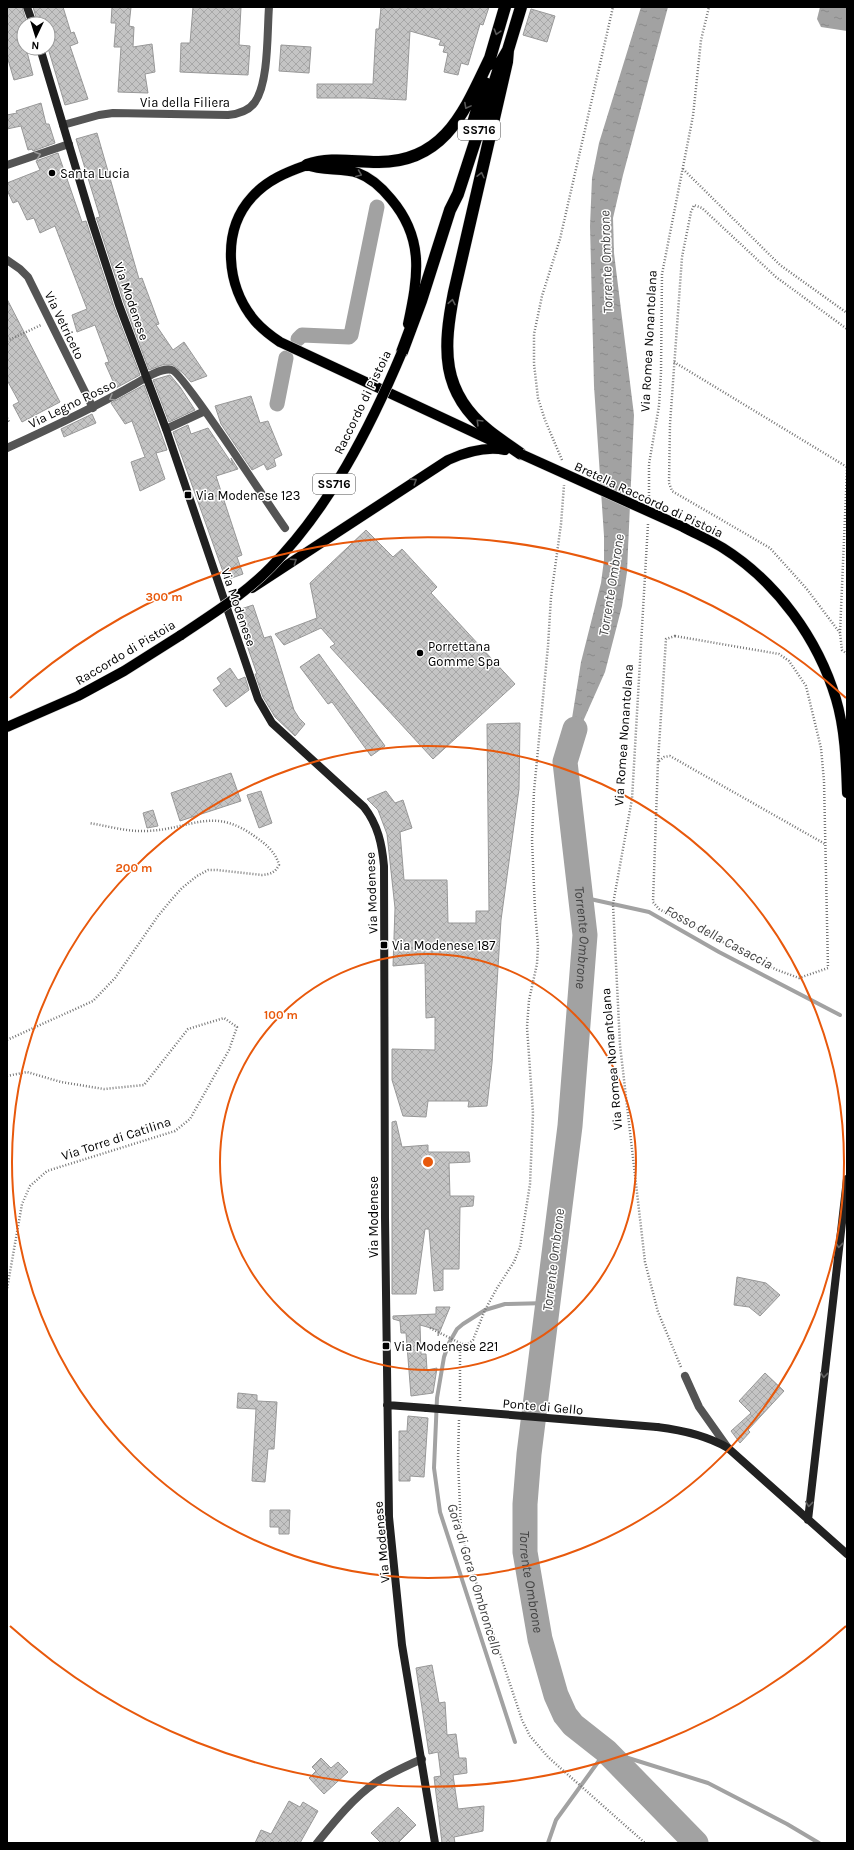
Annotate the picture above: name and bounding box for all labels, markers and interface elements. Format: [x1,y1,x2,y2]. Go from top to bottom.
north arrow [16,16,56,56]
one-way arrow [493,29,502,36]
text: N [31,39,40,52]
street label: Via della Filiera [140,95,230,110]
one-way arrow [464,102,472,109]
road number: SS716 [458,120,500,140]
one-way arrow [34,151,41,159]
place label: Santa Lucia [60,166,130,181]
marker: Santa Lucia [47,168,57,178]
one-way arrow [355,169,362,177]
one-way arrow [476,172,485,179]
water label: Torrente Ombrone [596,210,617,314]
street label: Via Modenese [111,260,152,343]
street label: Via Romea Nonantolana [637,270,660,412]
street label: Via Vetriceto [42,289,87,362]
one-way arrow [447,298,456,305]
street label: Raccordo di Pistoia [331,348,394,457]
street label: Via Legno Rosso [26,376,118,431]
one-way arrow [109,393,116,400]
one-way arrow [476,419,484,427]
street label: Bretella Raccordo di Pistoia [572,458,726,541]
road number: SS716 [313,474,355,494]
one-way arrow [410,479,417,486]
place label: Via Modenese 123 [196,488,301,503]
marker: Via Modenese 123 [183,490,193,500]
water label: Torrente Ombrone [595,532,628,637]
one-way arrow [290,558,297,566]
street label: Via Modenese [218,566,259,649]
text: 300 m [145,590,183,604]
street label: Raccordo di Pistoia [73,617,178,688]
place label: Porrettana Gomme Spa [428,639,500,669]
marker: Porrettana Gomme Spa [415,648,425,658]
street label: Via Romea Nonantolana [611,664,636,806]
street label: Via Modenese [363,851,380,934]
text: 200 m [116,861,152,875]
water label: Torrente Ombrone [570,885,593,990]
water label: Fosso della Casaccia [662,902,776,973]
place label: Via Modenese 187 [392,938,495,953]
marker: Via Modenese 187 [379,940,389,950]
street label: Via Romea Nonantolana [598,987,625,1130]
text: 100 m [264,1008,298,1022]
street label: Via Torre di Catilina [60,1114,173,1163]
centre of rings [421,1155,435,1169]
street label: Via Modenese [366,1176,381,1258]
water label: Torrente Ombrone [539,1207,568,1312]
one-way arrow [834,1242,843,1249]
place label: Via Modenese 221 [394,1339,498,1354]
marker: Via Modenese 221 [381,1341,391,1351]
one-way arrow [820,1372,829,1378]
street label: Ponte di Gello [502,1396,584,1417]
street label: Via Modenese [370,1500,393,1583]
water label: Gora di Gora o Ombroncello [443,1501,506,1657]
one-way arrow [805,1501,814,1507]
water label: Torrente Ombrone [516,1530,547,1635]

